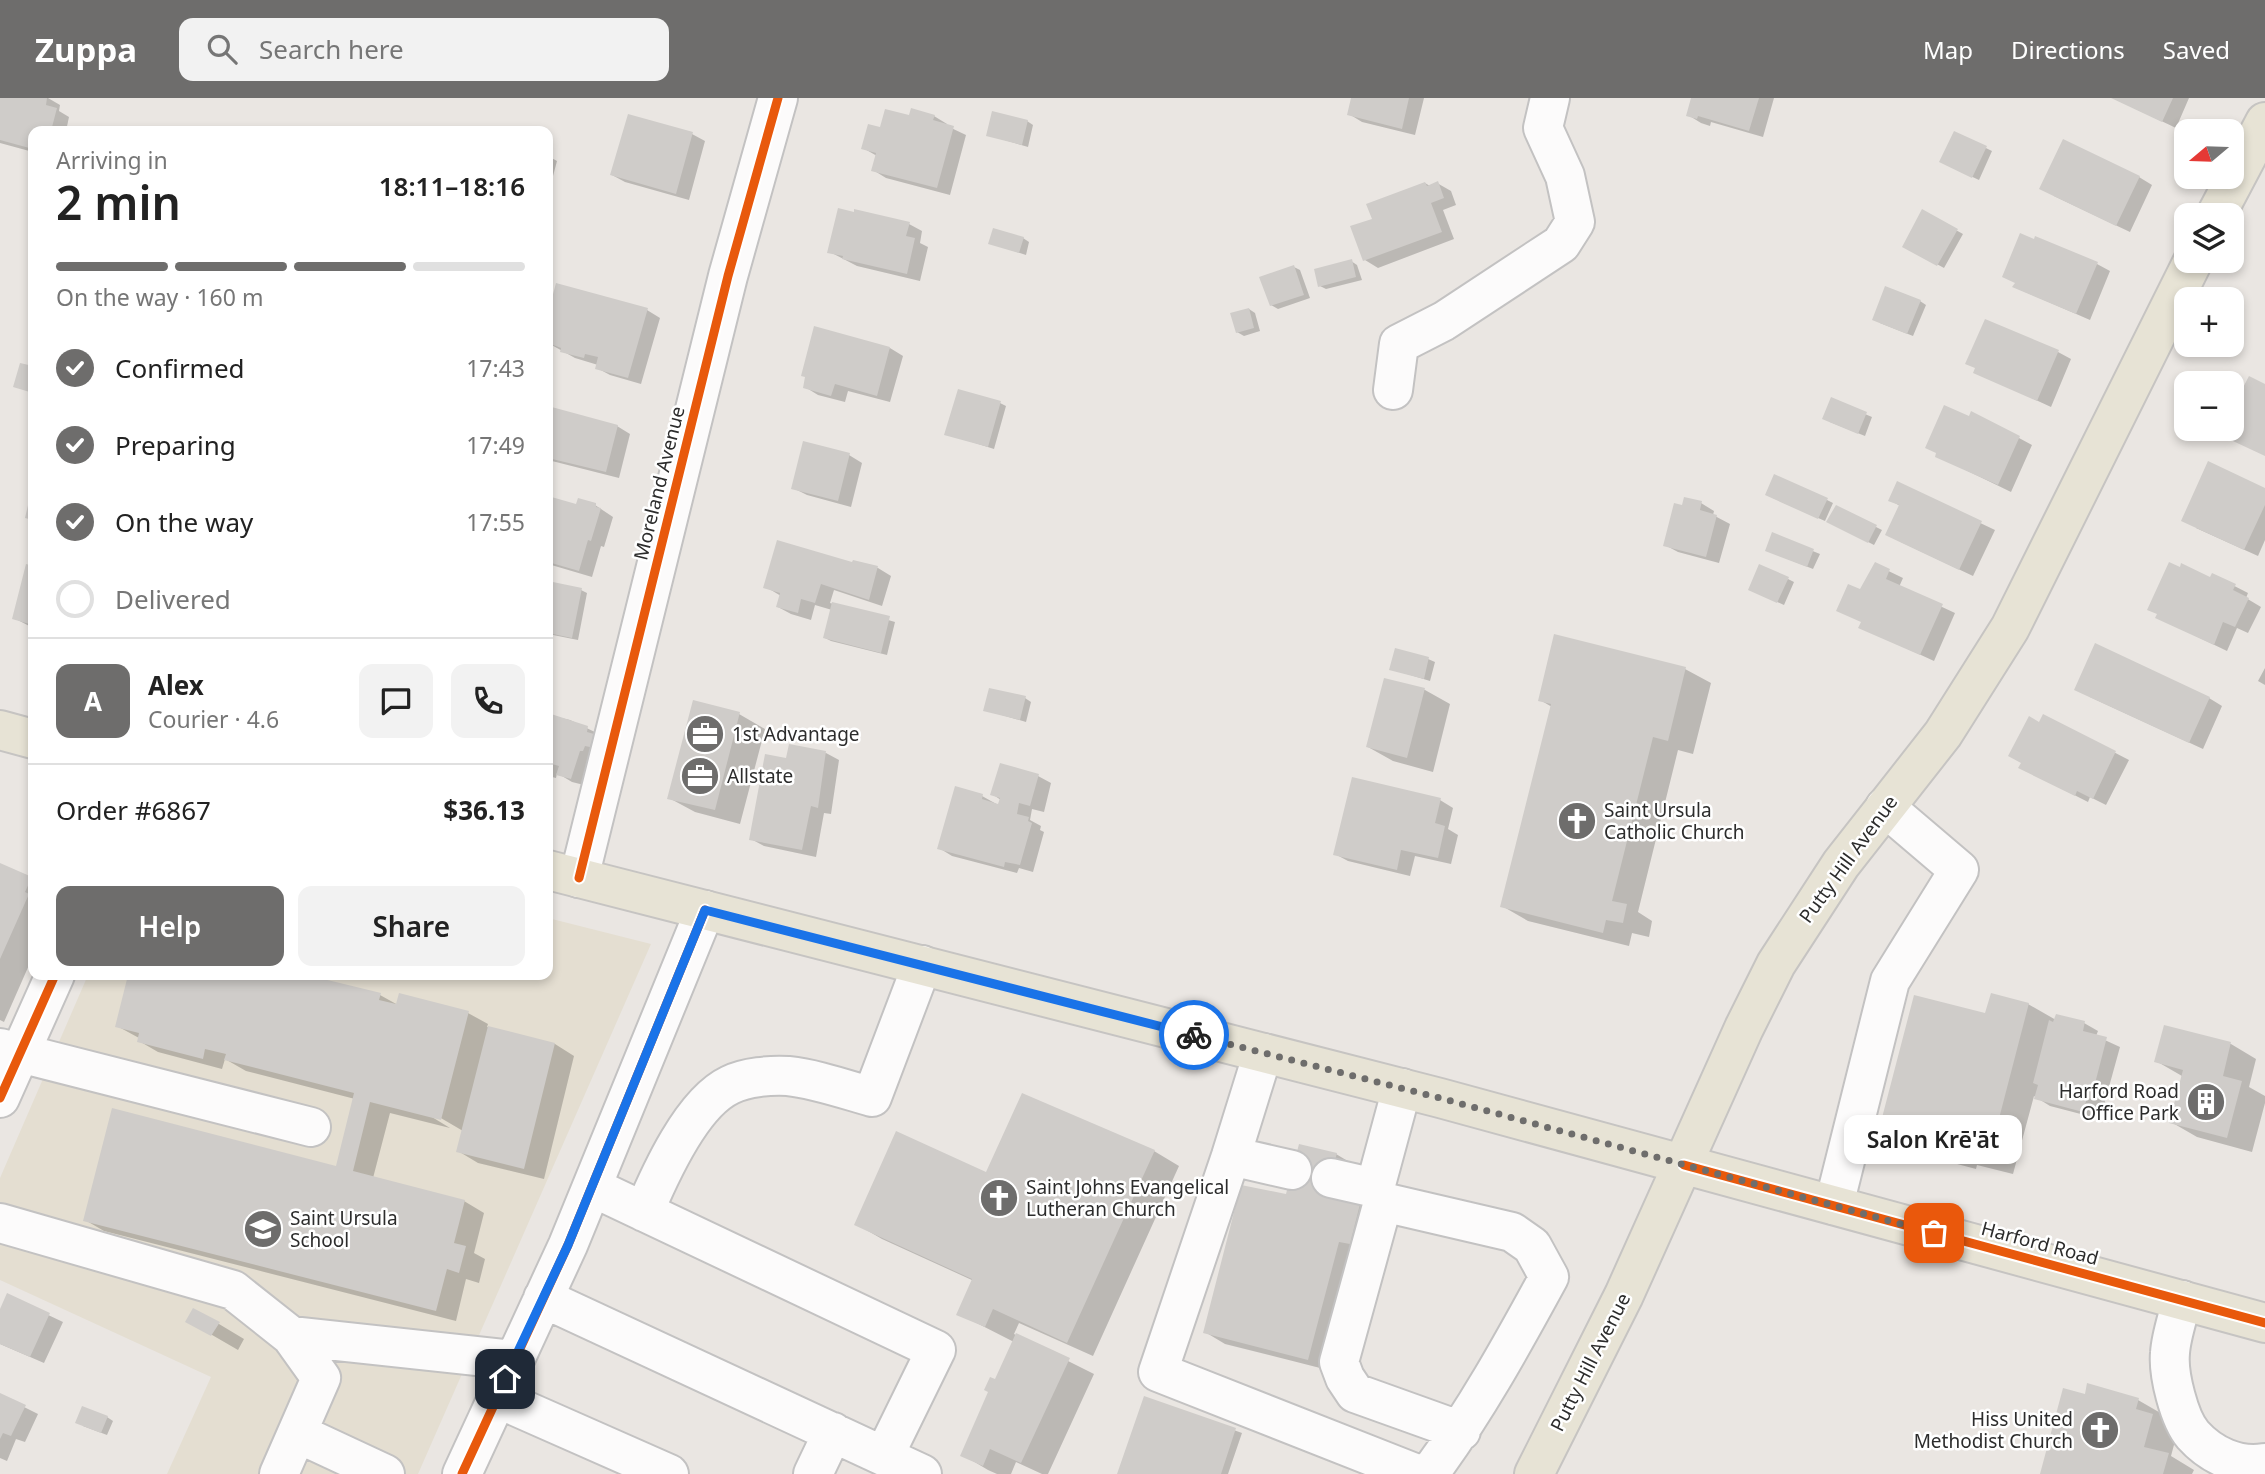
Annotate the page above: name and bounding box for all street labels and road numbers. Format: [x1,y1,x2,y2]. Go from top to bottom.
street label: Moreland Avenue [627,403,691,563]
street label: Putty Hill Avenue [1793,790,1903,928]
street label: Harford Road [1978,1215,2102,1271]
street label: Putty Hill Avenue [1544,1288,1636,1436]

